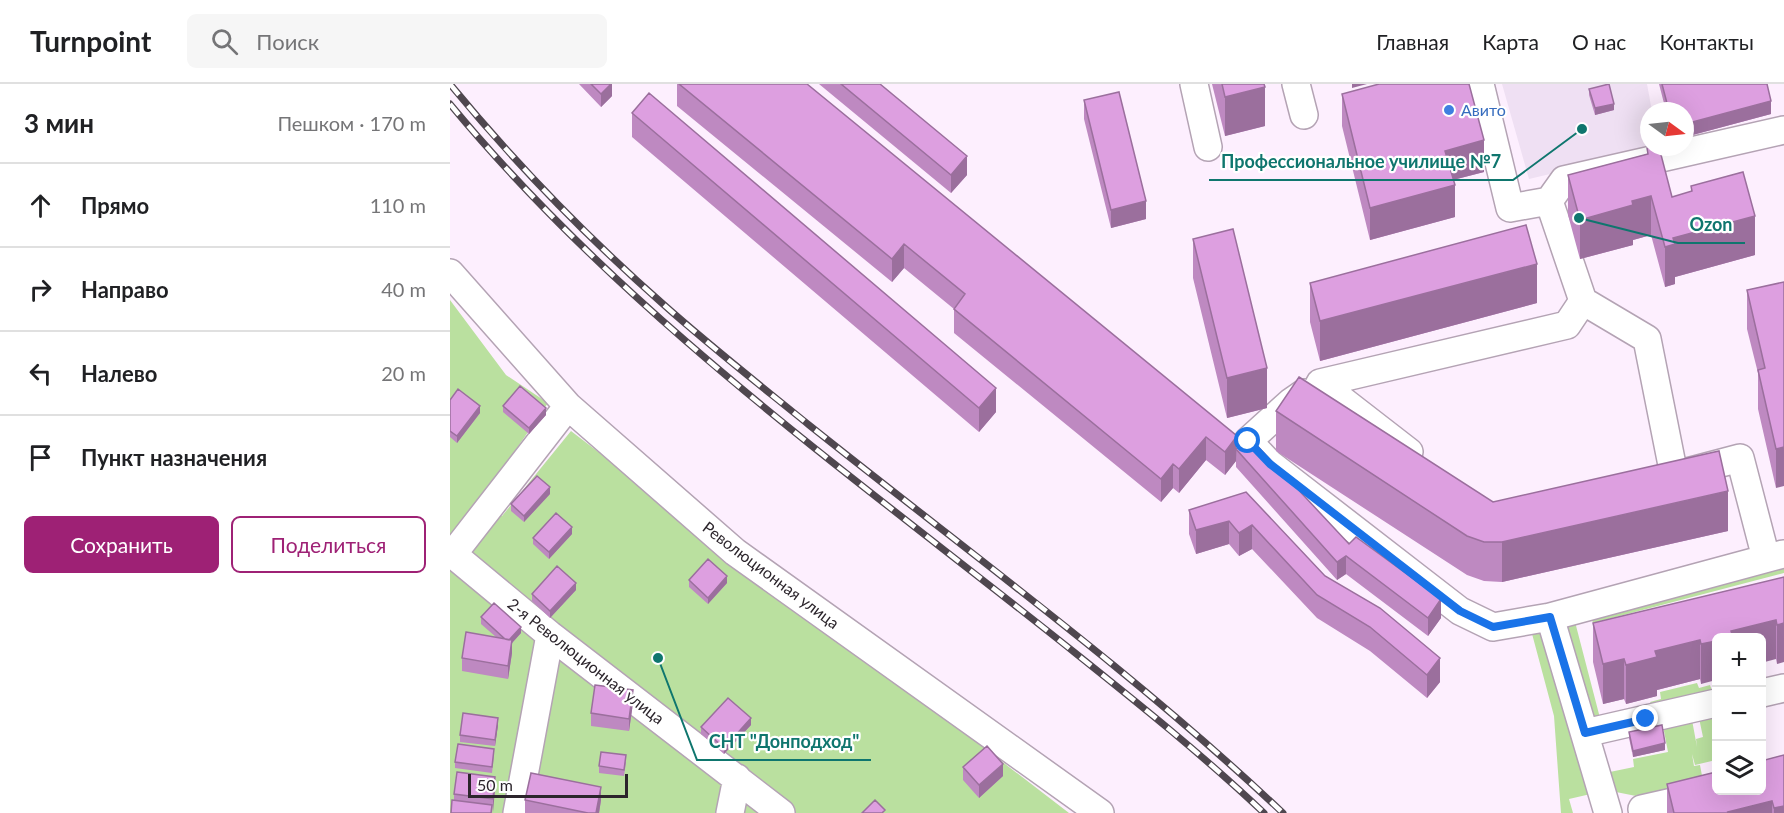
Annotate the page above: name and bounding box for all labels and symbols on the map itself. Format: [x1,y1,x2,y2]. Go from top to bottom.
place label: Авито [1461,100,1506,119]
north arrow [1640,102,1694,156]
marker: Авито [1442,103,1456,117]
callout: Профессиональное училище №7 [1209,144,1513,180]
text: Профессиональное училище №7 [1221,150,1501,172]
callout: Ozon [1678,207,1745,243]
text: Ozon [1690,213,1732,235]
route start [1234,427,1260,453]
street label: Революционная улица [699,517,843,632]
street label: 2-я Революционная улица [504,594,668,728]
route end [1632,705,1658,731]
callout: СНТ "Донподход" [697,724,871,760]
text: СНТ "Донподход" [709,730,859,752]
scale bar [468,771,628,798]

